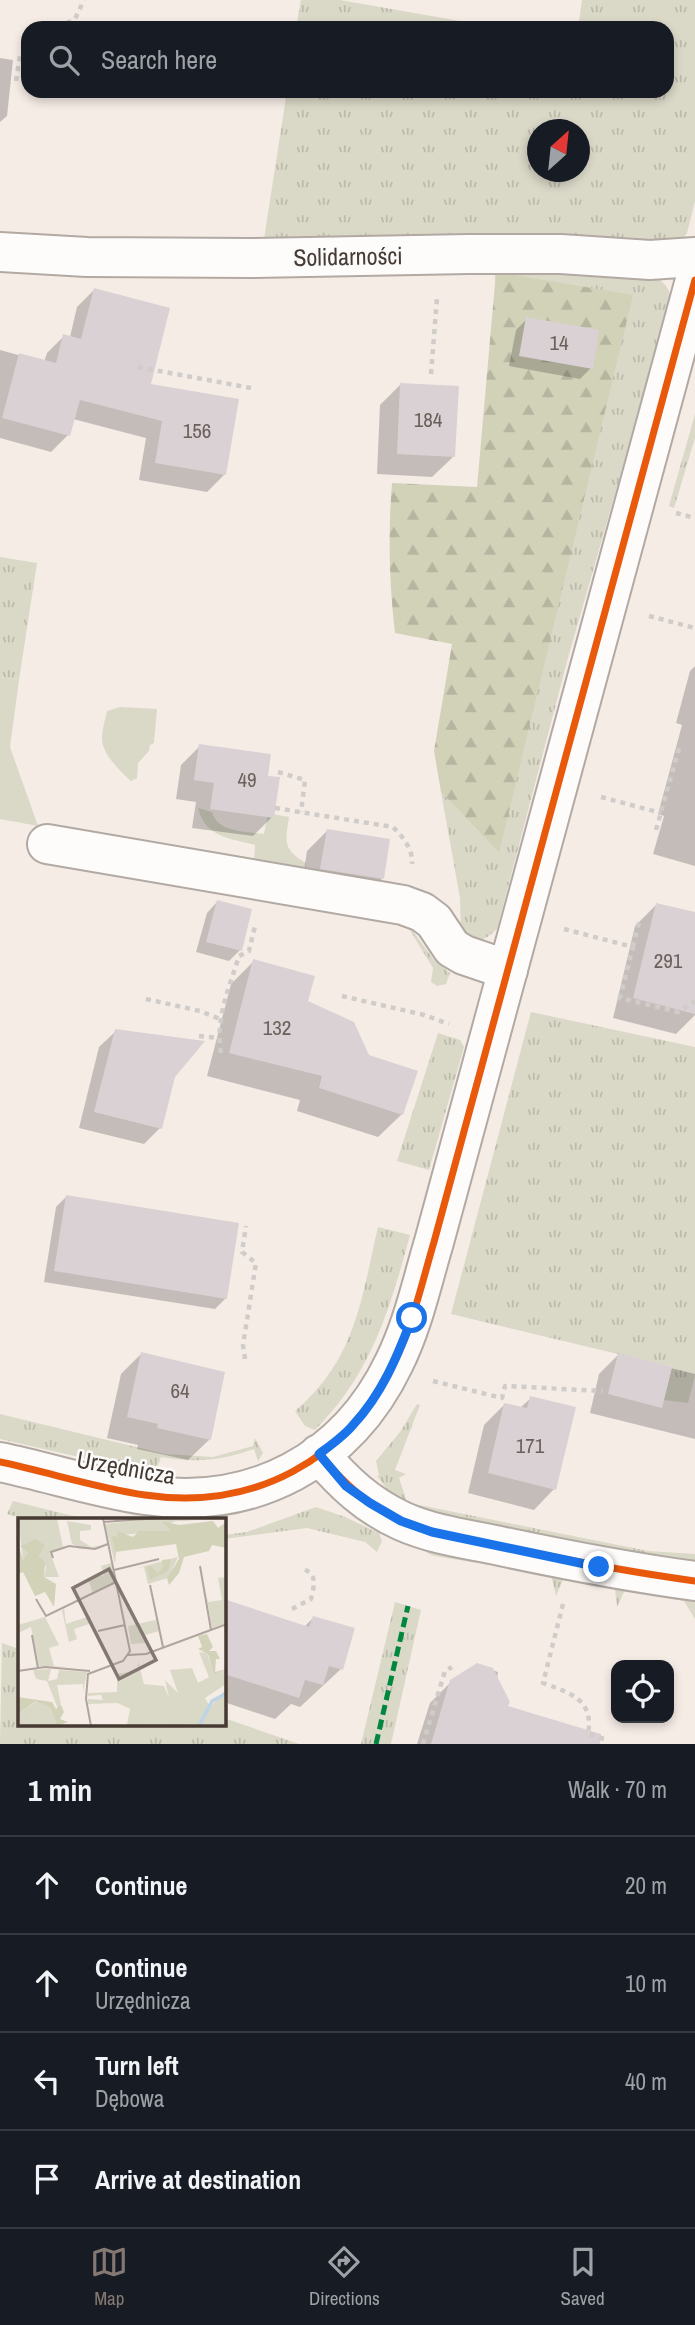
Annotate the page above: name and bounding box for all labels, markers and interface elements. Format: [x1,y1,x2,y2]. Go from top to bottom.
search box [21,21,674,98]
icon: search [45,41,83,79]
text: Search here [101,42,217,77]
north arrow [527,119,590,182]
street label: Solidarności [293,239,403,273]
house number: 14 [549,328,569,357]
house number: 184 [414,405,443,434]
house number: 156 [183,416,211,445]
house number: 49 [237,765,257,794]
house number: 291 [654,946,683,975]
house number: 132 [263,1013,291,1042]
route start [396,1302,427,1333]
house number: 64 [170,1376,190,1405]
house number: 171 [516,1431,545,1460]
street label: Urzędnicza [74,1443,178,1491]
inset map [18,1518,226,1727]
route end [583,1551,614,1582]
map controls [611,1660,674,1723]
button: locate [611,1660,674,1723]
text: 1 min [28,1770,92,1810]
text: Walk · 70 m [568,1774,667,1805]
icon: ahead [28,1866,66,1904]
text: Continue [95,1868,187,1903]
text: 20 m [625,1870,667,1901]
text: Continue [95,1950,187,1985]
icon: ahead [28,1964,66,2002]
text: 10 m [625,1968,667,1999]
text: Urzędnicza [95,1985,190,2016]
text: Turn left [95,2048,179,2083]
icon: left [28,2062,66,2100]
text: 40 m [625,2066,667,2097]
text: Dębowa [95,2083,164,2114]
icon: arrive [28,2160,66,2198]
text: Arrive at destination [95,2162,301,2197]
tab: Map [90,2243,128,2311]
tab: Directions [309,2243,380,2311]
tab: Saved [561,2243,605,2311]

